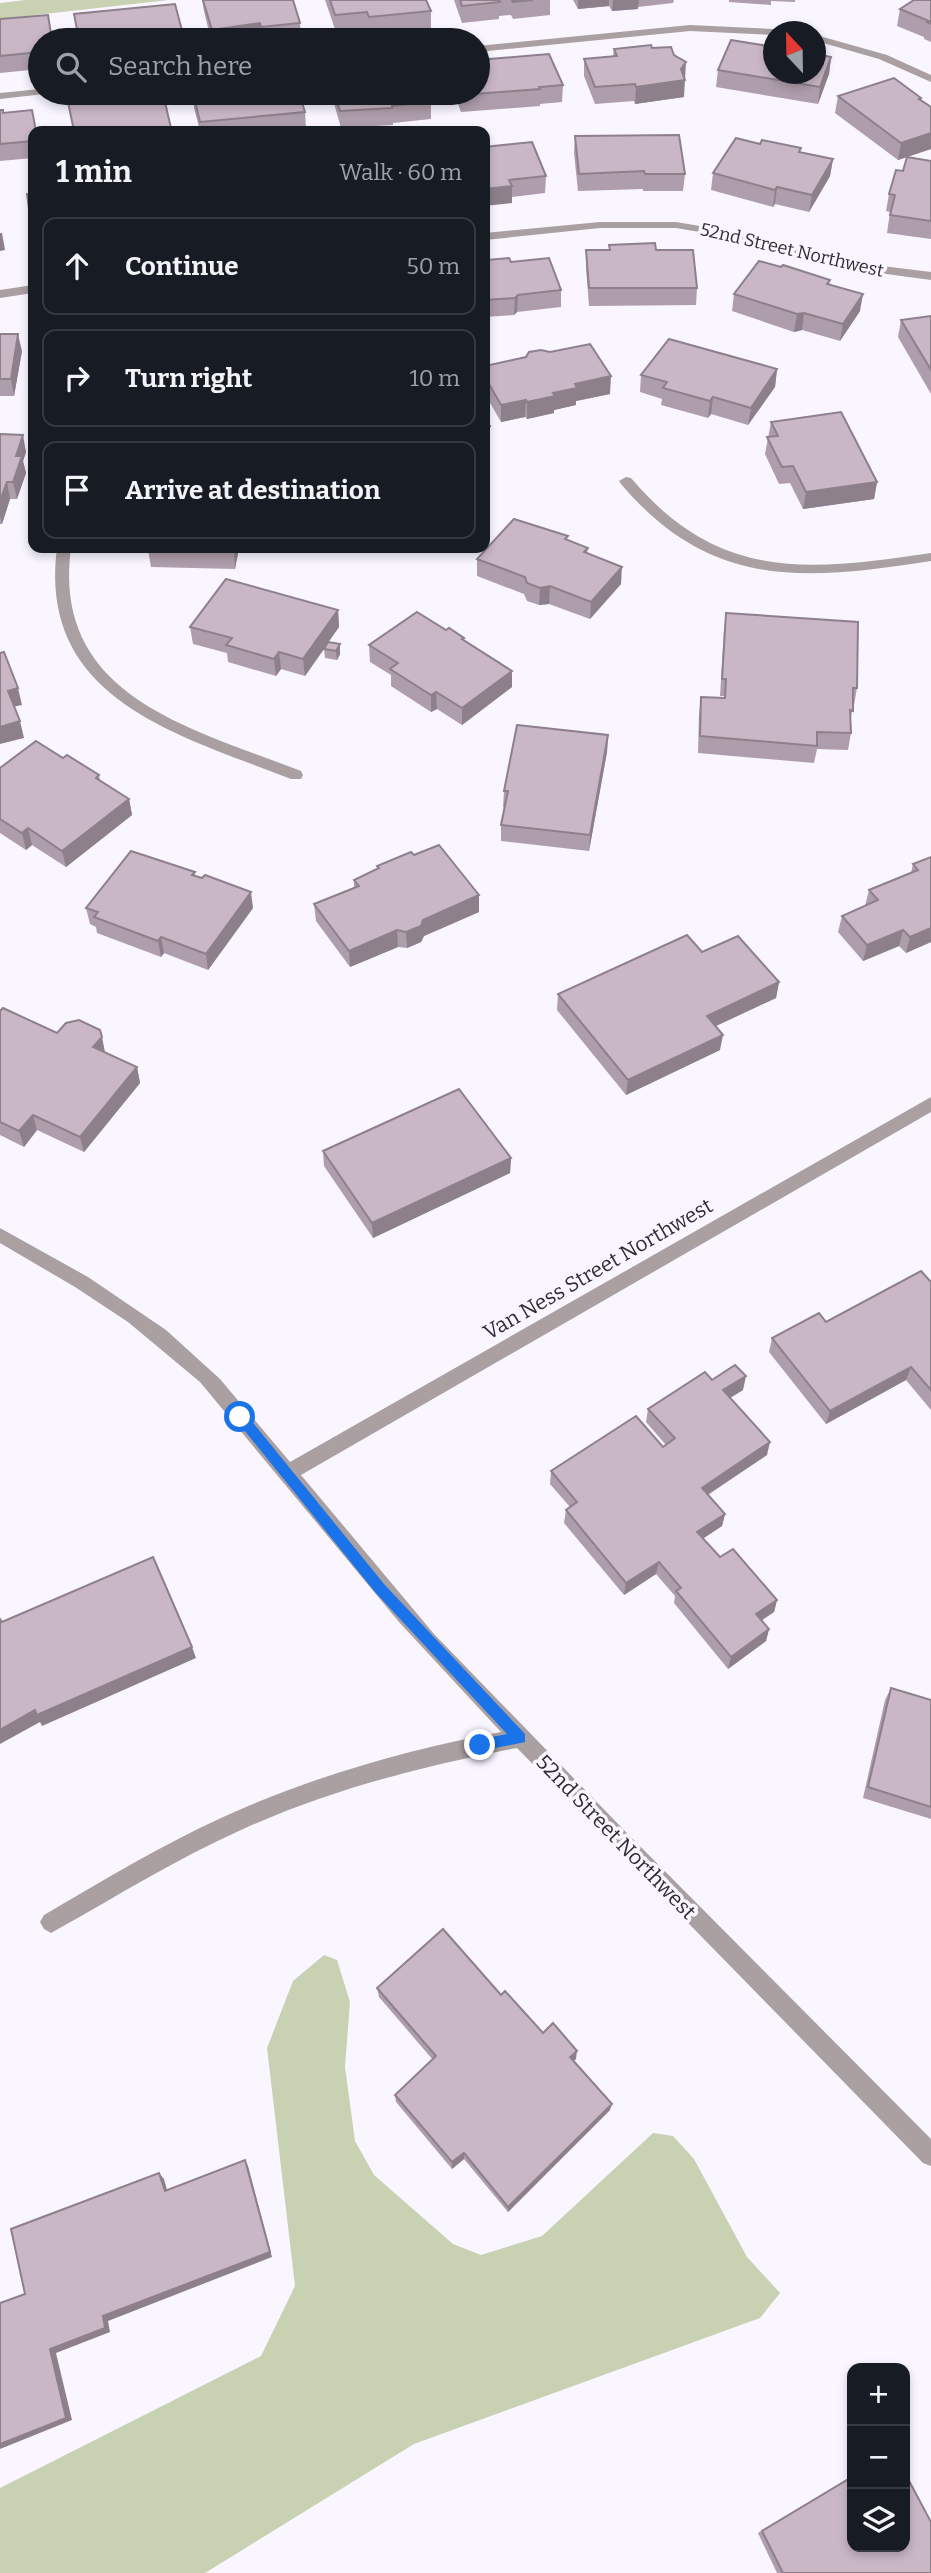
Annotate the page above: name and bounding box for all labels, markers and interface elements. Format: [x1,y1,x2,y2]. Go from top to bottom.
north arrow [763,21,826,84]
search box [28,28,490,105]
icon: search [52,48,90,86]
text: Search here [108,51,252,82]
text: 1 min [56,154,132,190]
text: Walk · 60 m [339,158,462,186]
street label: 52nd Street Northwest [698,218,886,282]
icon: ahead [58,247,96,285]
text: Continue [125,251,239,282]
text: 50 m [406,252,460,280]
icon: right [58,359,96,397]
text: Turn right [125,363,252,394]
text: 10 m [409,364,460,392]
icon: arrive [58,471,96,509]
text: Arrive at destination [125,475,380,506]
street label: Van Ness Street Northwest [479,1192,718,1345]
route start [224,1401,255,1432]
route end [464,1729,495,1760]
street label: 52nd Street Northwest [531,1749,702,1925]
map controls [847,2363,910,2552]
button: + [847,2363,910,2426]
button: − [847,2426,910,2489]
button: layers [847,2489,910,2552]

